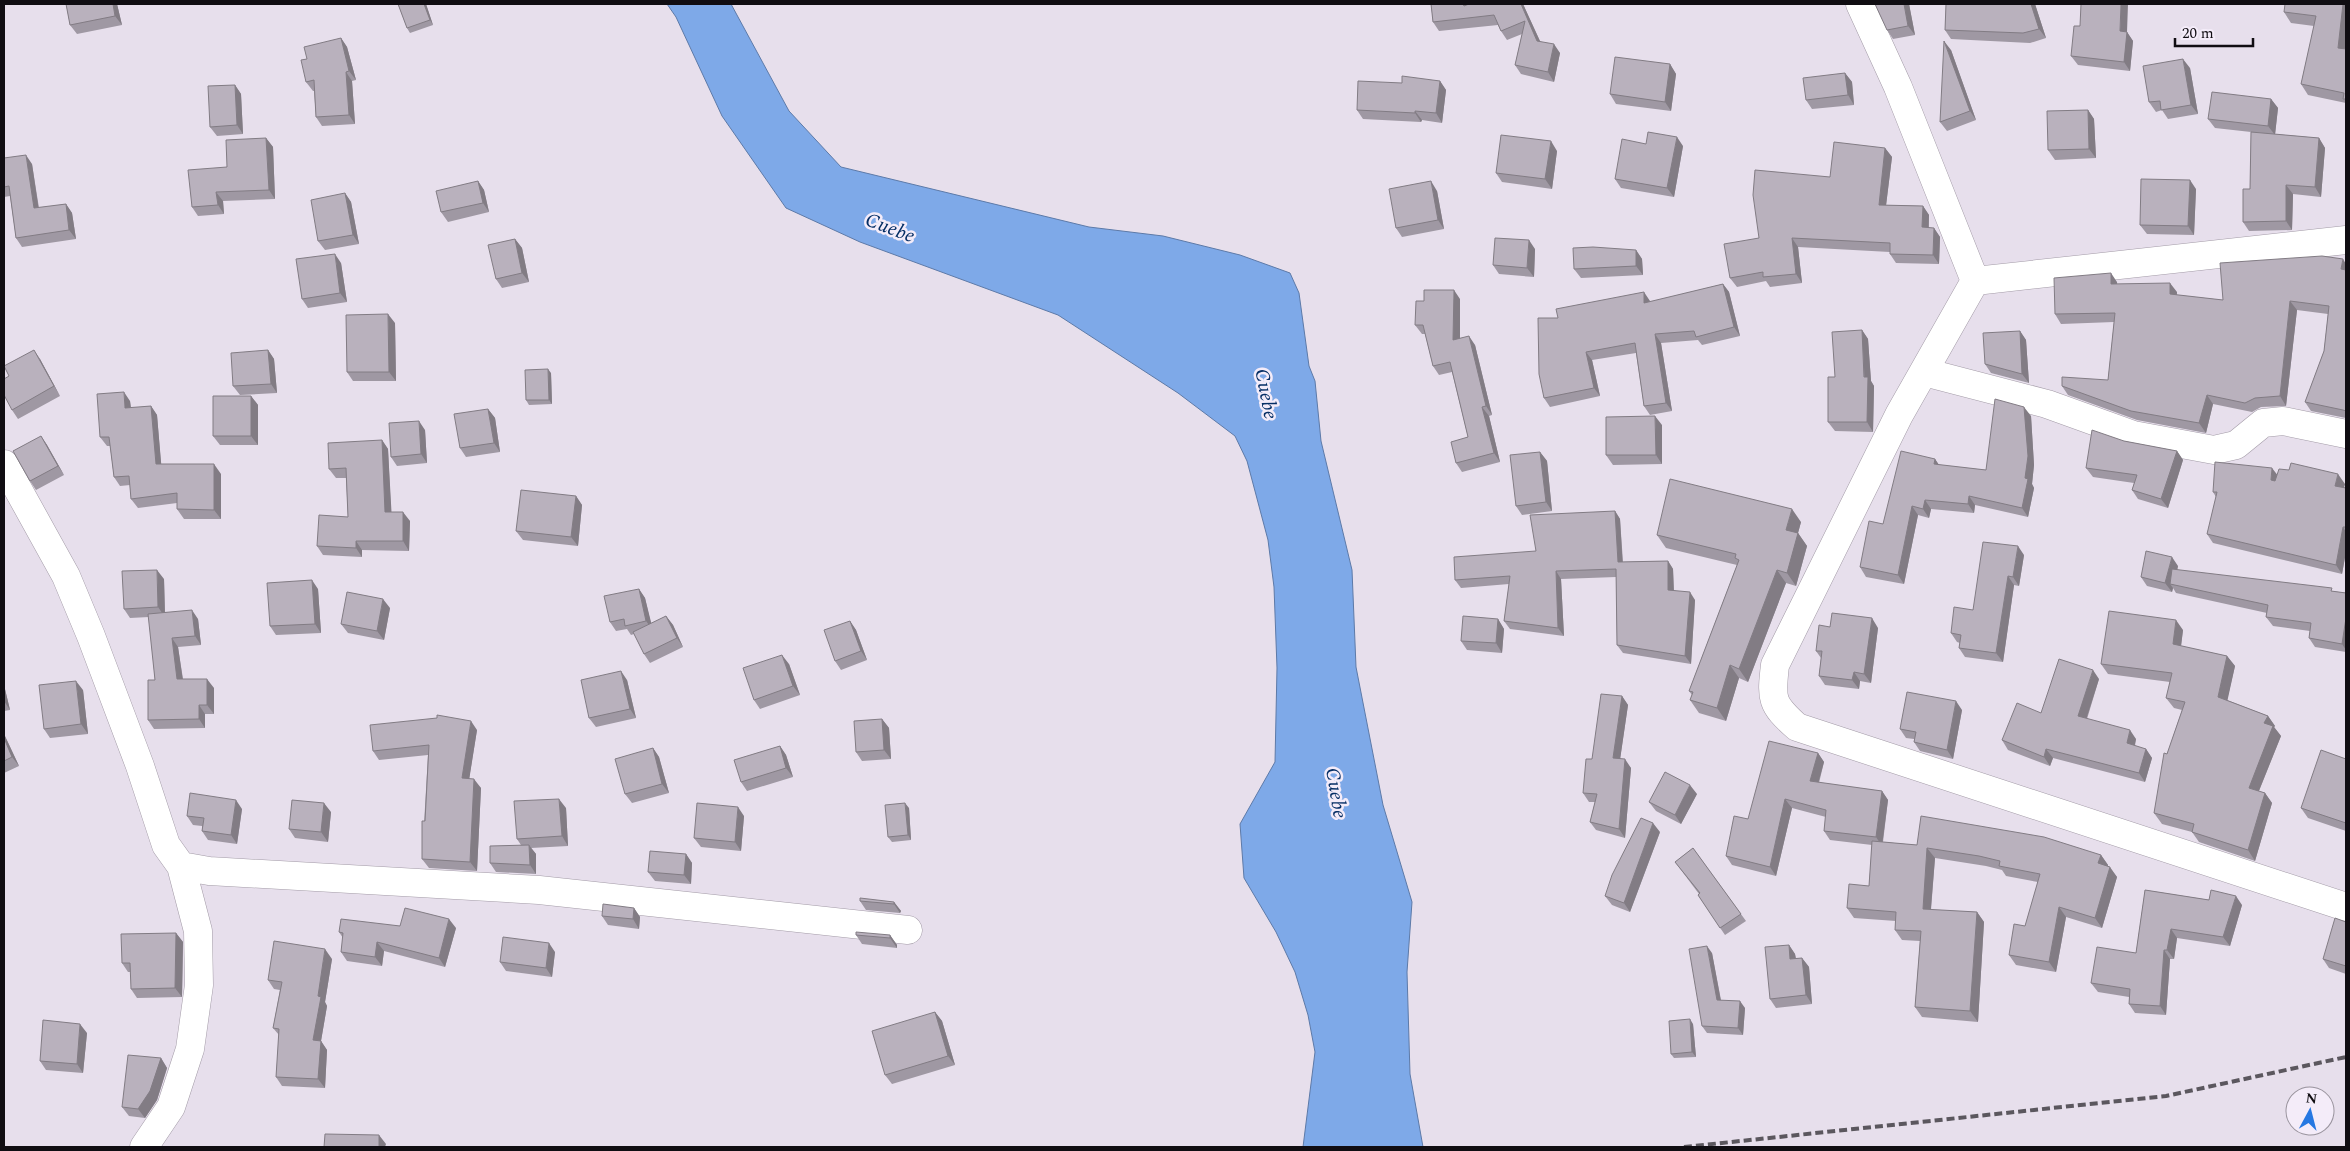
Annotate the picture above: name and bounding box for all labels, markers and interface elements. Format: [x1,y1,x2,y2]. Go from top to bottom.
scale bar [2175,15,2252,47]
text: 20 m [2182,22,2214,45]
water label: Cuebe [861,205,919,251]
water label: Cuebe [1246,366,1286,422]
water label: Cuebe [1317,765,1355,821]
north arrow [2285,1086,2335,1136]
text: N [2305,1087,2318,1110]

